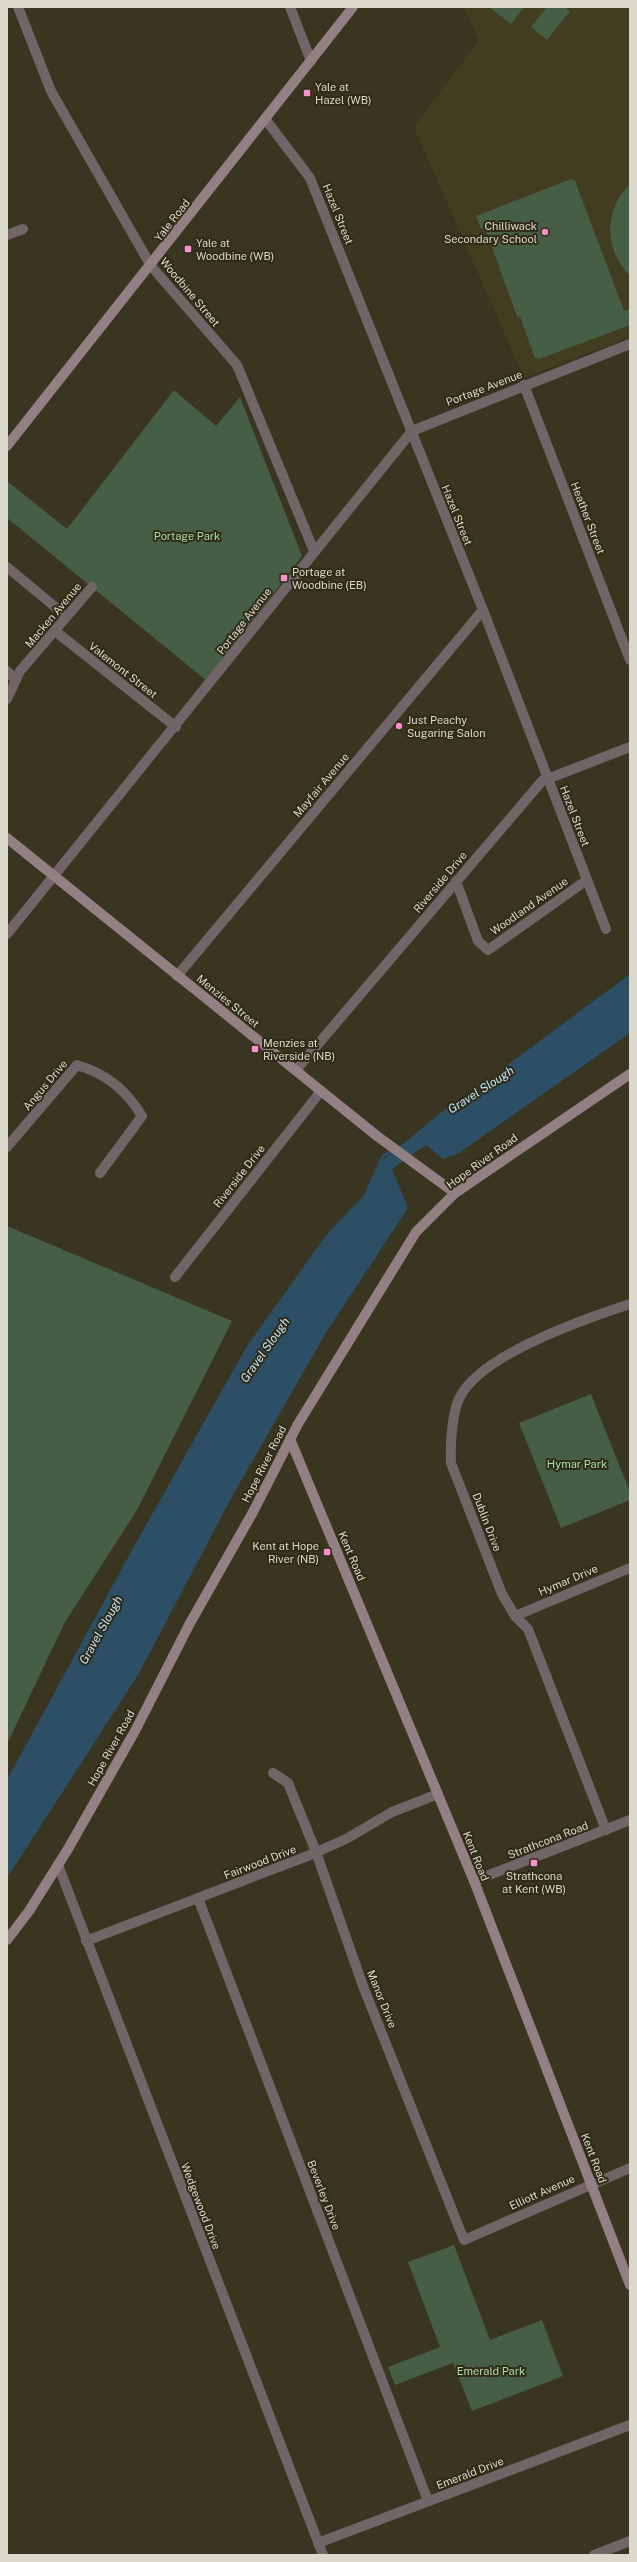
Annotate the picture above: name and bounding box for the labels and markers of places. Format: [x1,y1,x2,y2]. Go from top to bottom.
place label: Yale at Hazel (WB) [315,81,371,106]
marker: Yale at Hazel (WB) [302,88,312,98]
place label: Chilliwack Secondary School [444,220,537,245]
marker: Chilliwack Secondary School [540,227,550,237]
place label: Yale at Woodbine (WB) [196,237,274,262]
marker: Yale at Woodbine (WB) [183,244,193,254]
place label: Portage at Woodbine (EB) [292,566,367,591]
marker: Portage at Woodbine (EB) [279,573,289,583]
place label: Just Peachy Sugaring Salon [407,714,486,739]
marker: Just Peachy Sugaring Salon [394,721,404,731]
place label: Menzies at Riverside (NB) [263,1037,335,1062]
marker: Menzies at Riverside (NB) [250,1044,260,1054]
place label: Kent at Hope River (NB) [252,1540,319,1565]
marker: Kent at Hope River (NB) [322,1547,332,1557]
marker: Strathcona at Kent (WB) [529,1858,539,1868]
place label: Strathcona at Kent (WB) [502,1870,566,1895]

